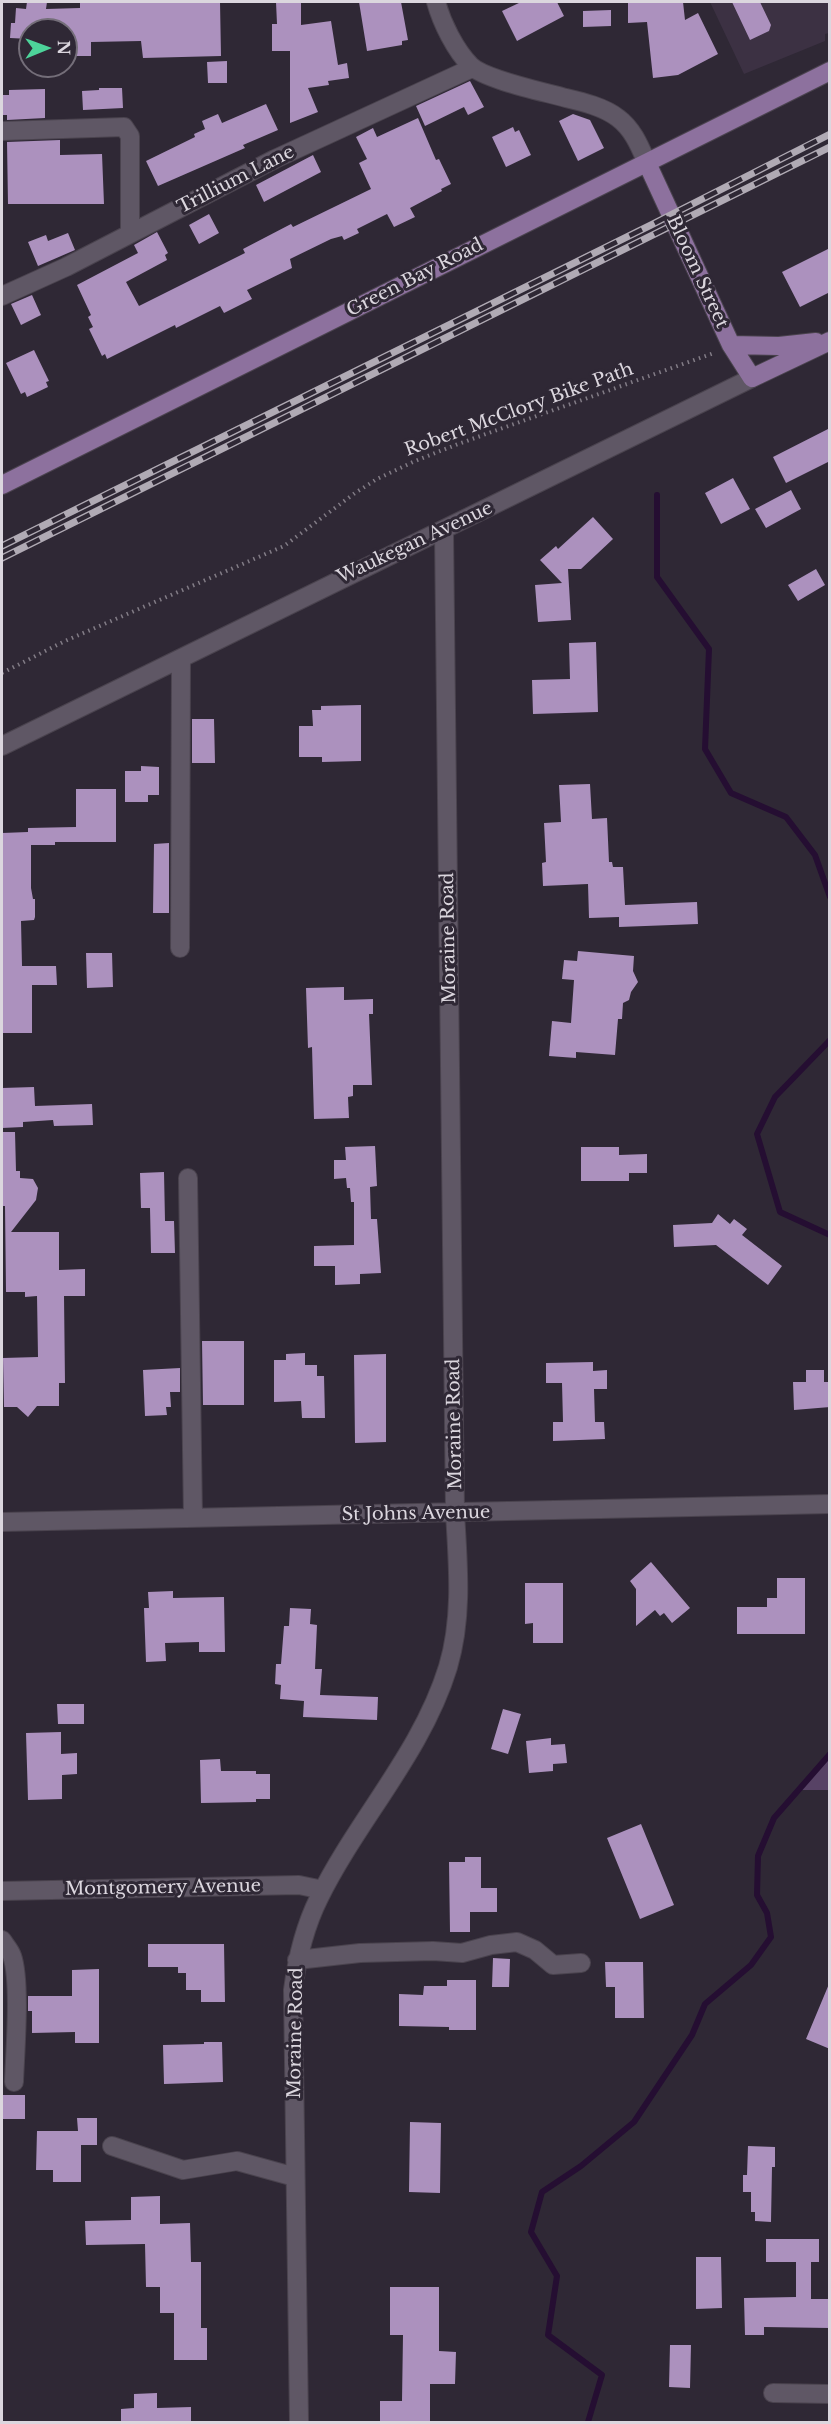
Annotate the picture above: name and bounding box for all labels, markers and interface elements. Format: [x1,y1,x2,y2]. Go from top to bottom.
north arrow [18,18,78,78]
text: N [54,40,74,55]
street label: Trillium Lane [174,141,298,219]
street label: Bloom Street [661,212,733,332]
street label: Green Bay Road [343,234,487,322]
street label: Robert McClory Bike Path [402,359,636,461]
street label: Waukegan Avenue [334,497,496,589]
street label: Moraine Road [437,872,461,1004]
street label: Moraine Road [443,1358,467,1490]
street label: St Johns Avenue [342,1502,490,1526]
street label: Montgomery Avenue [65,1875,261,1901]
street label: Moraine Road [284,1967,308,2099]

